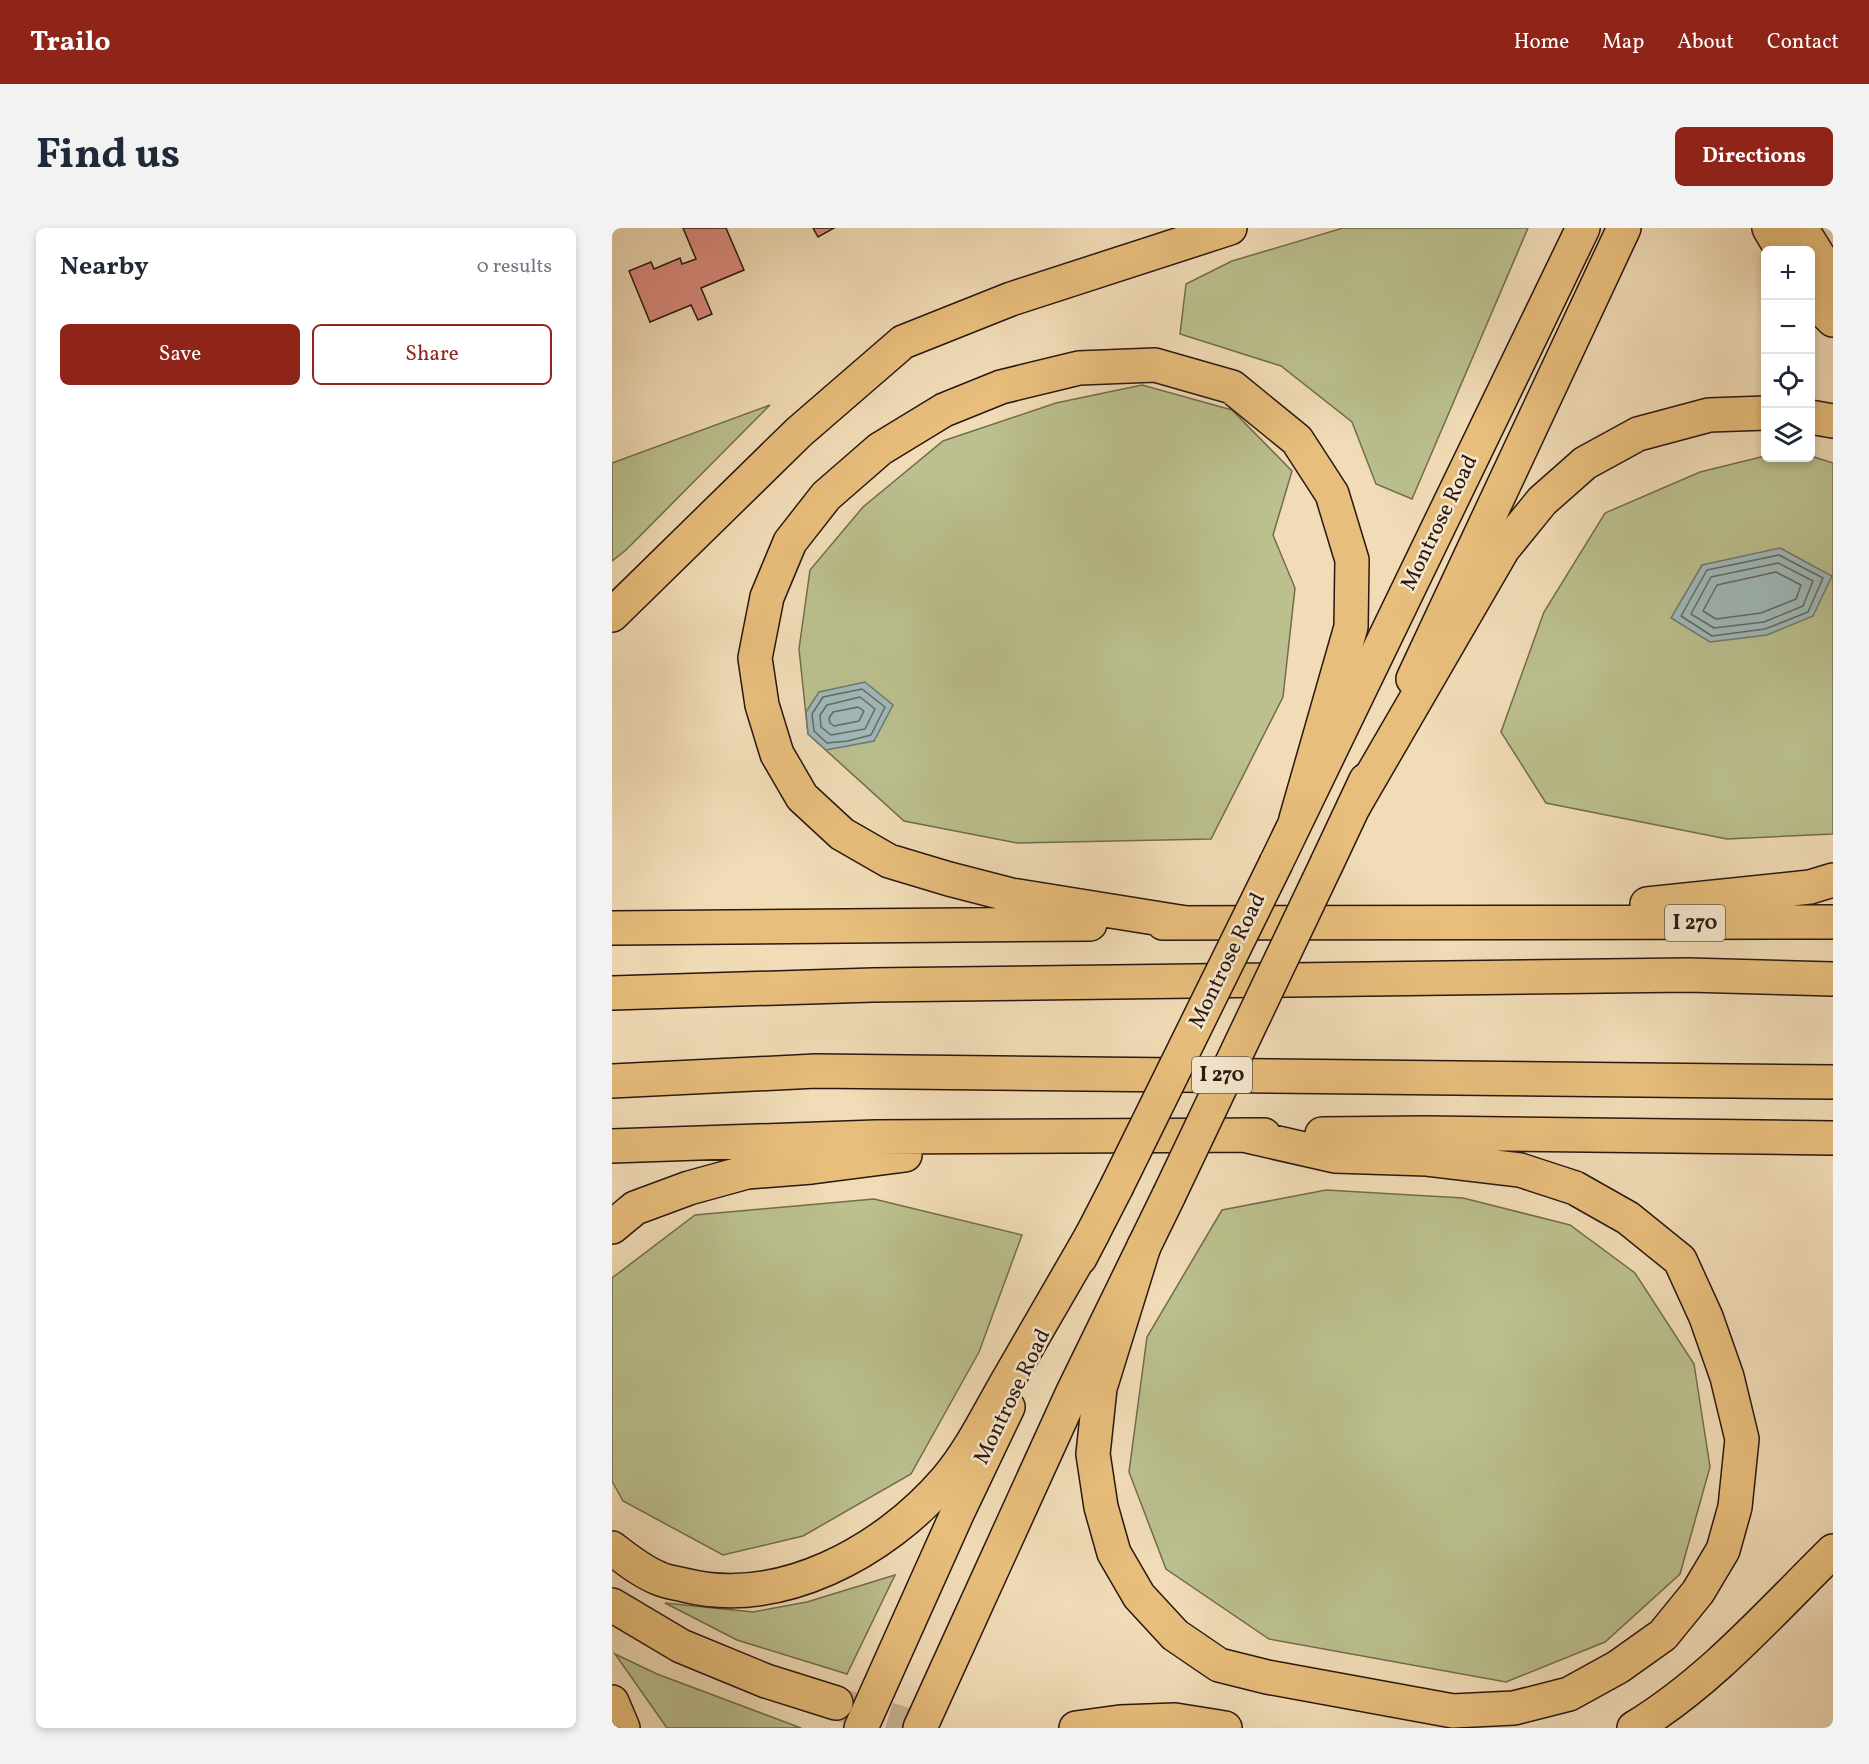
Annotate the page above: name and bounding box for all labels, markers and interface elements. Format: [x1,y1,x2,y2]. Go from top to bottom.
text: Trailo [30,23,111,62]
text: Home [1514,28,1569,57]
text: Map [1602,28,1644,57]
text: About [1677,28,1734,57]
text: Contact [1767,28,1839,57]
text: Find us [36,127,180,186]
button: Directions [1675,127,1833,186]
map controls [1761,246,1815,462]
button: + [1761,246,1815,300]
text: Nearby [60,249,149,285]
text: 0 results [477,253,552,281]
button: − [1761,300,1815,354]
button: Save [60,324,300,385]
button: Share [312,324,552,385]
button: locate [1761,354,1815,408]
button: layers [1761,408,1815,462]
street label: Montrose Road [1394,450,1486,596]
street label: Montrose Road [1182,888,1274,1034]
road number: I 270 [1665,905,1725,941]
road number: I 270 [1192,1057,1252,1093]
street label: Montrose Road [967,1324,1059,1470]

